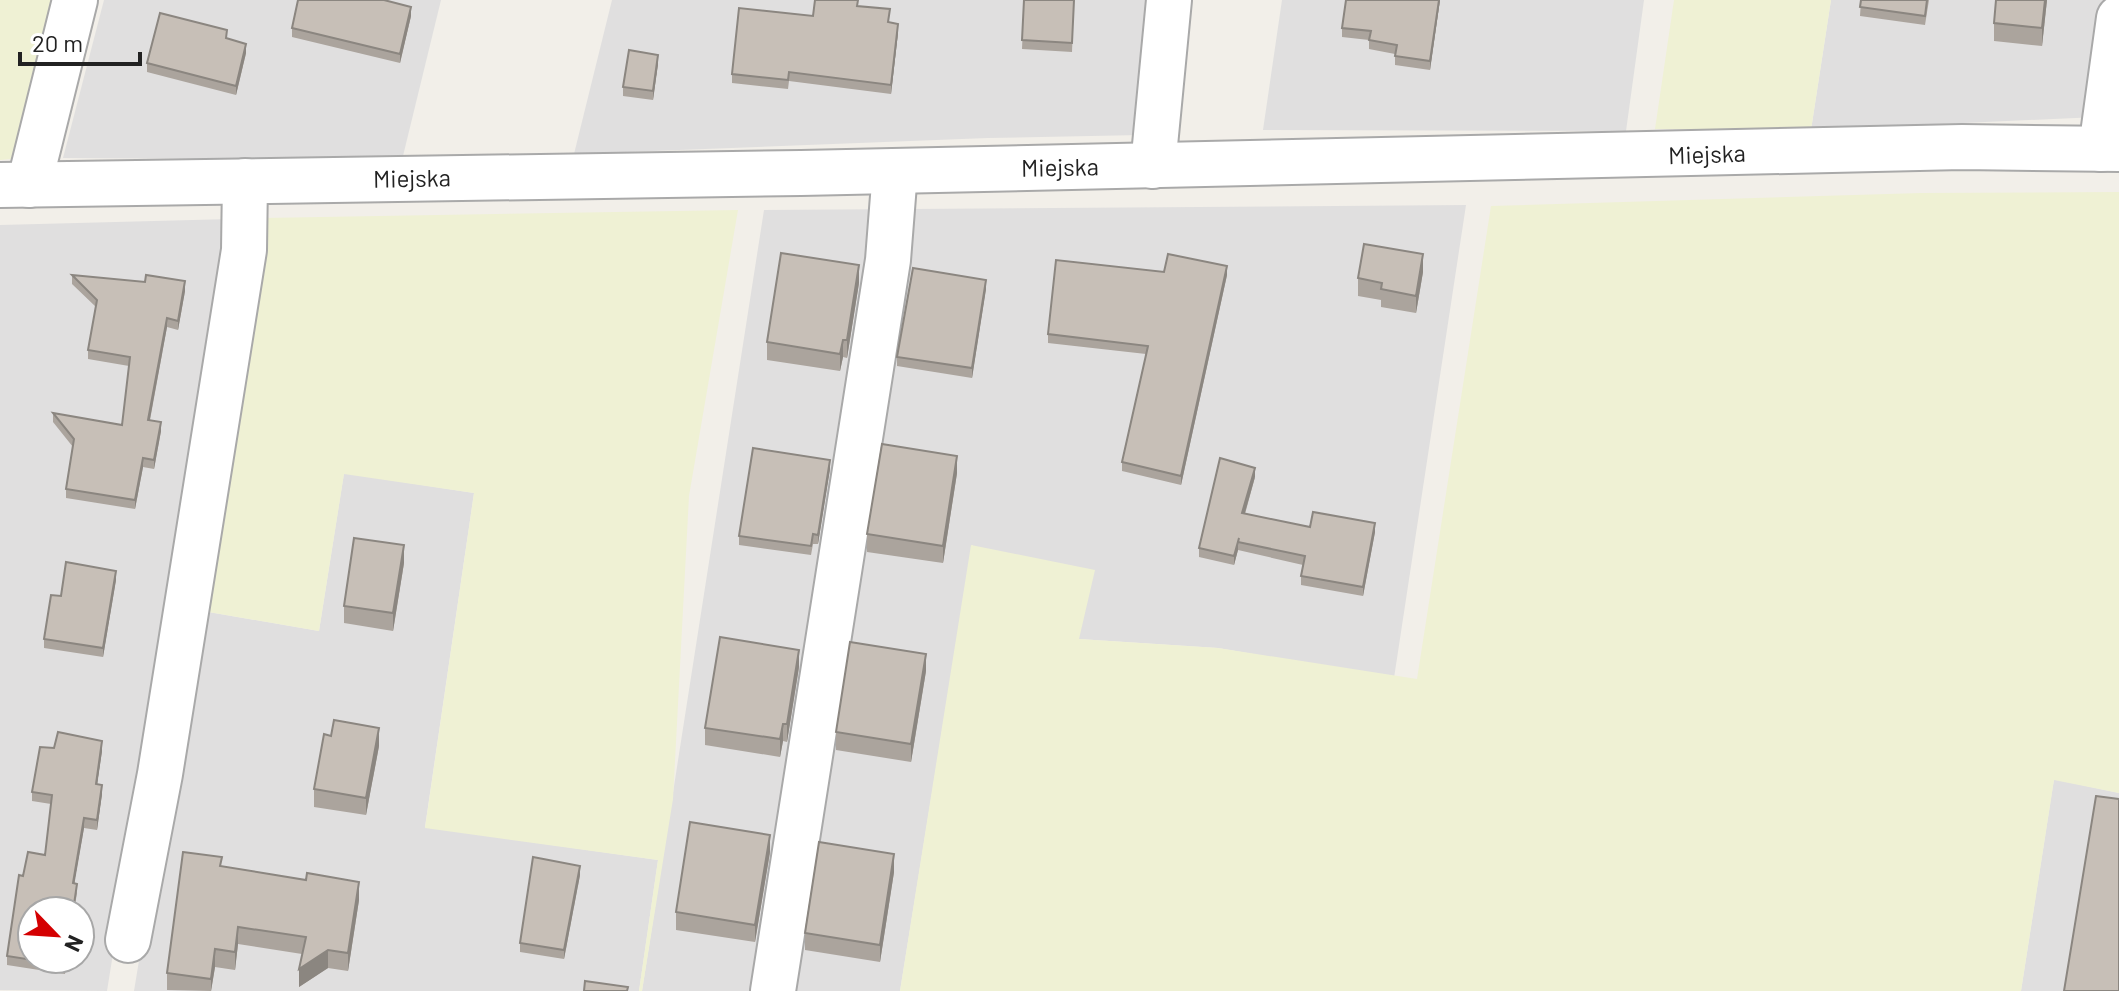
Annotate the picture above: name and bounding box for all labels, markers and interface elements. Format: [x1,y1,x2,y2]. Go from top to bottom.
scale bar [20,16,140,66]
text: 20 m [32,28,83,57]
street label: Miejska [1668,138,1746,169]
street label: Miejska [1021,151,1099,182]
street label: Miejska [373,162,451,193]
north arrow [16,895,96,975]
text: N [60,932,90,956]

